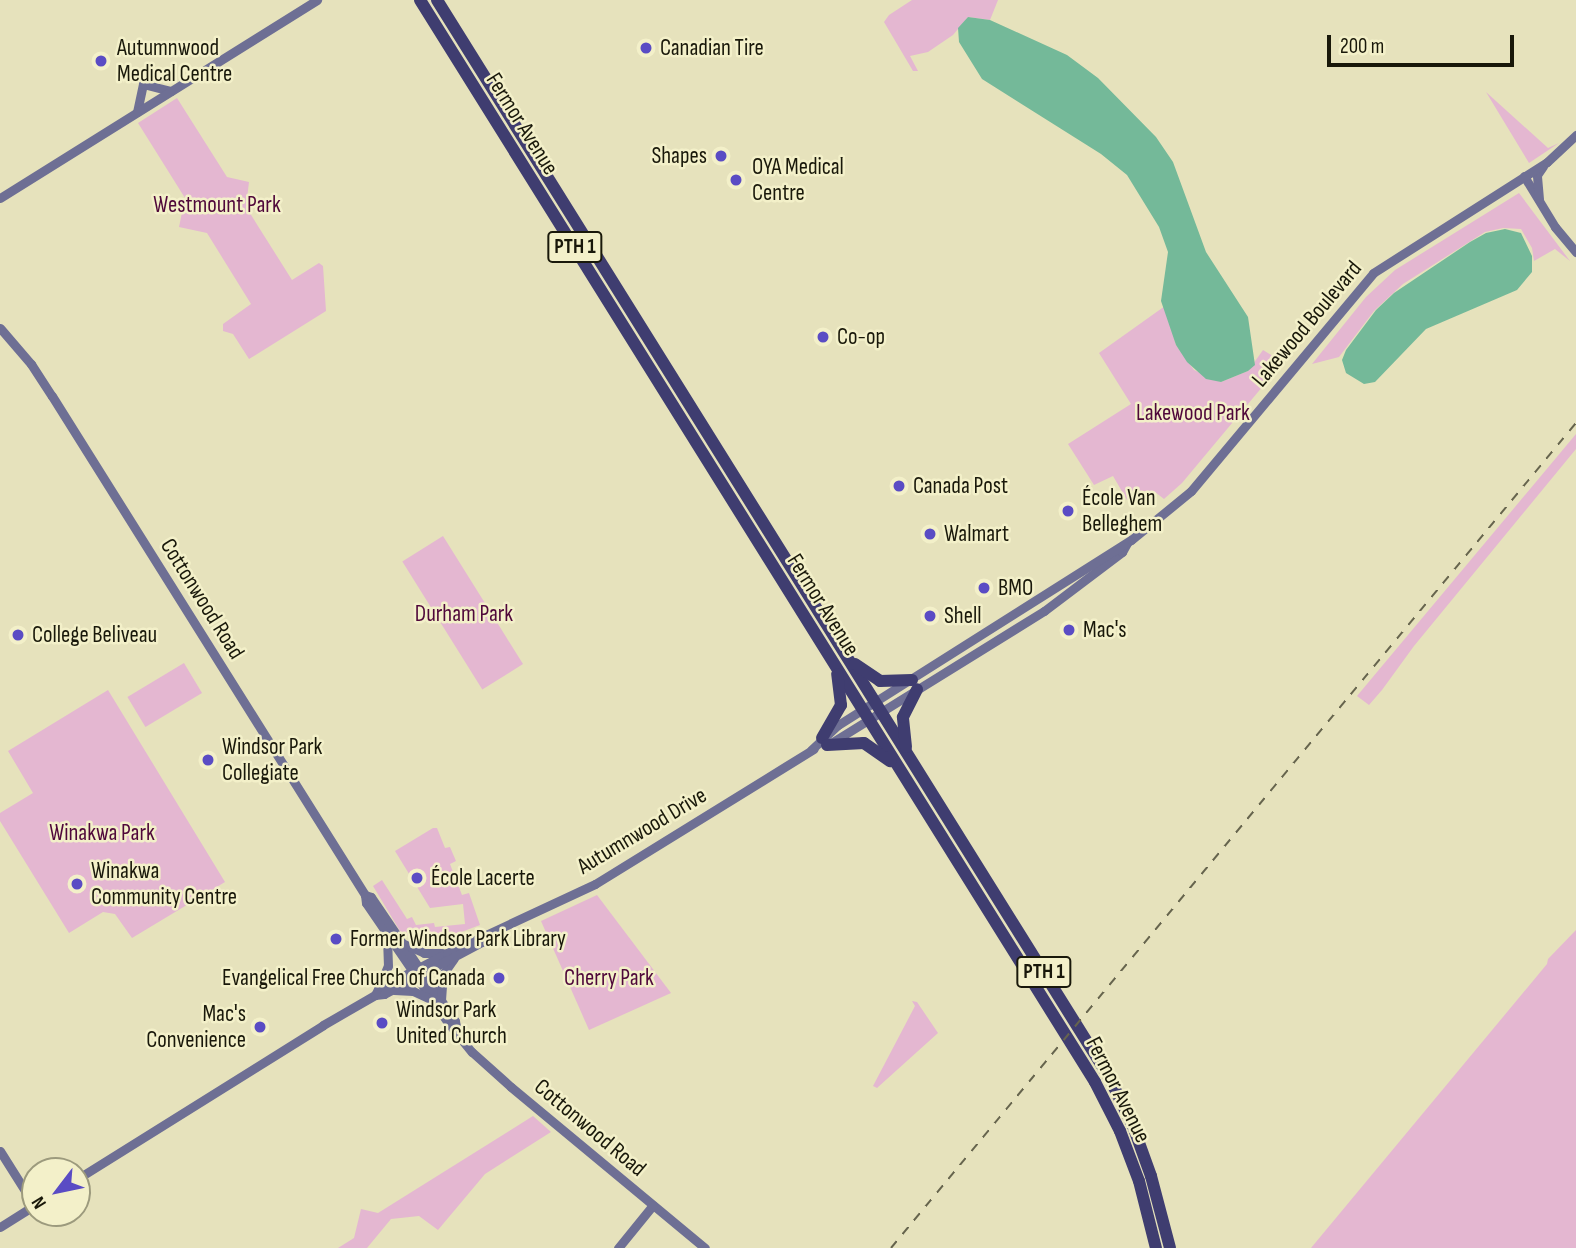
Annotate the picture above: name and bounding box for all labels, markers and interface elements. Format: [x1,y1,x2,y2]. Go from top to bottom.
scale bar [1331,21,1518,65]
place label: Autumnwood Medical Centre [117,34,232,88]
place label: Canadian Tire [660,34,764,62]
text: 200 m [1340,34,1384,59]
marker: Canadian Tire [638,40,654,56]
marker: Autumnwood Medical Centre [91,51,111,71]
street label: Fermor Avenue [480,68,564,180]
place label: Shapes [651,142,707,170]
marker: Shapes [713,148,729,164]
place label: OYA Medical Centre [752,153,844,207]
marker: OYA Medical Centre [726,170,746,190]
park label: Westmount Park [153,191,281,219]
road number: PTH 1 [547,230,603,264]
street label: Lakewood Boulevard [1246,255,1368,393]
place label: Co-op [837,323,885,351]
marker: Co-op [815,329,831,345]
park label: Lakewood Park [1136,399,1250,427]
place label: Canada Post [913,472,1008,500]
marker: Canada Post [891,478,907,494]
place label: École Van Belleghem [1082,484,1162,538]
marker: École Van Belleghem [1060,503,1076,519]
place label: Walmart [944,520,1009,548]
marker: Walmart [922,526,938,542]
street label: Cottonwood Road [154,534,250,664]
street label: Fermor Avenue [781,549,865,661]
place label: BMO [998,574,1033,602]
marker: BMO [976,580,992,596]
park label: Durham Park [415,600,513,628]
place label: Shell [944,602,981,630]
marker: Shell [922,608,938,624]
place label: Mac's [1083,616,1127,644]
place label: College Beliveau [32,621,157,649]
marker: Mac's [1061,622,1077,638]
marker: College Beliveau [10,627,26,643]
place label: Windsor Park Collegiate [222,733,322,787]
marker: Windsor Park Collegiate [200,752,216,768]
street label: Autumnwood Drive [572,782,712,880]
park label: Winakwa Park [49,819,155,847]
place label: Winakwa Community Centre [91,857,237,911]
place label: École Lacerte [431,864,535,892]
marker: École Lacerte [409,870,425,886]
marker: Winakwa Community Centre [69,876,85,892]
place label: Former Windsor Park Library [350,925,566,953]
marker: Former Windsor Park Library [328,931,344,947]
road number: PTH 1 [1016,954,1072,990]
place label: Evangelical Free Church of Canada [222,964,485,992]
park label: Cherry Park [564,964,654,992]
marker: Evangelical Free Church of Canada [491,970,507,986]
place label: Windsor Park United Church [396,996,507,1050]
place label: Mac's Convenience [146,1000,246,1054]
marker: Windsor Park United Church [374,1015,390,1031]
marker: Mac's Convenience [252,1019,268,1035]
street label: Fermor Avenue [1080,1032,1156,1148]
street label: Cottonwood Road [529,1073,651,1183]
north arrow [21,1157,91,1227]
text: N [27,1192,52,1213]

